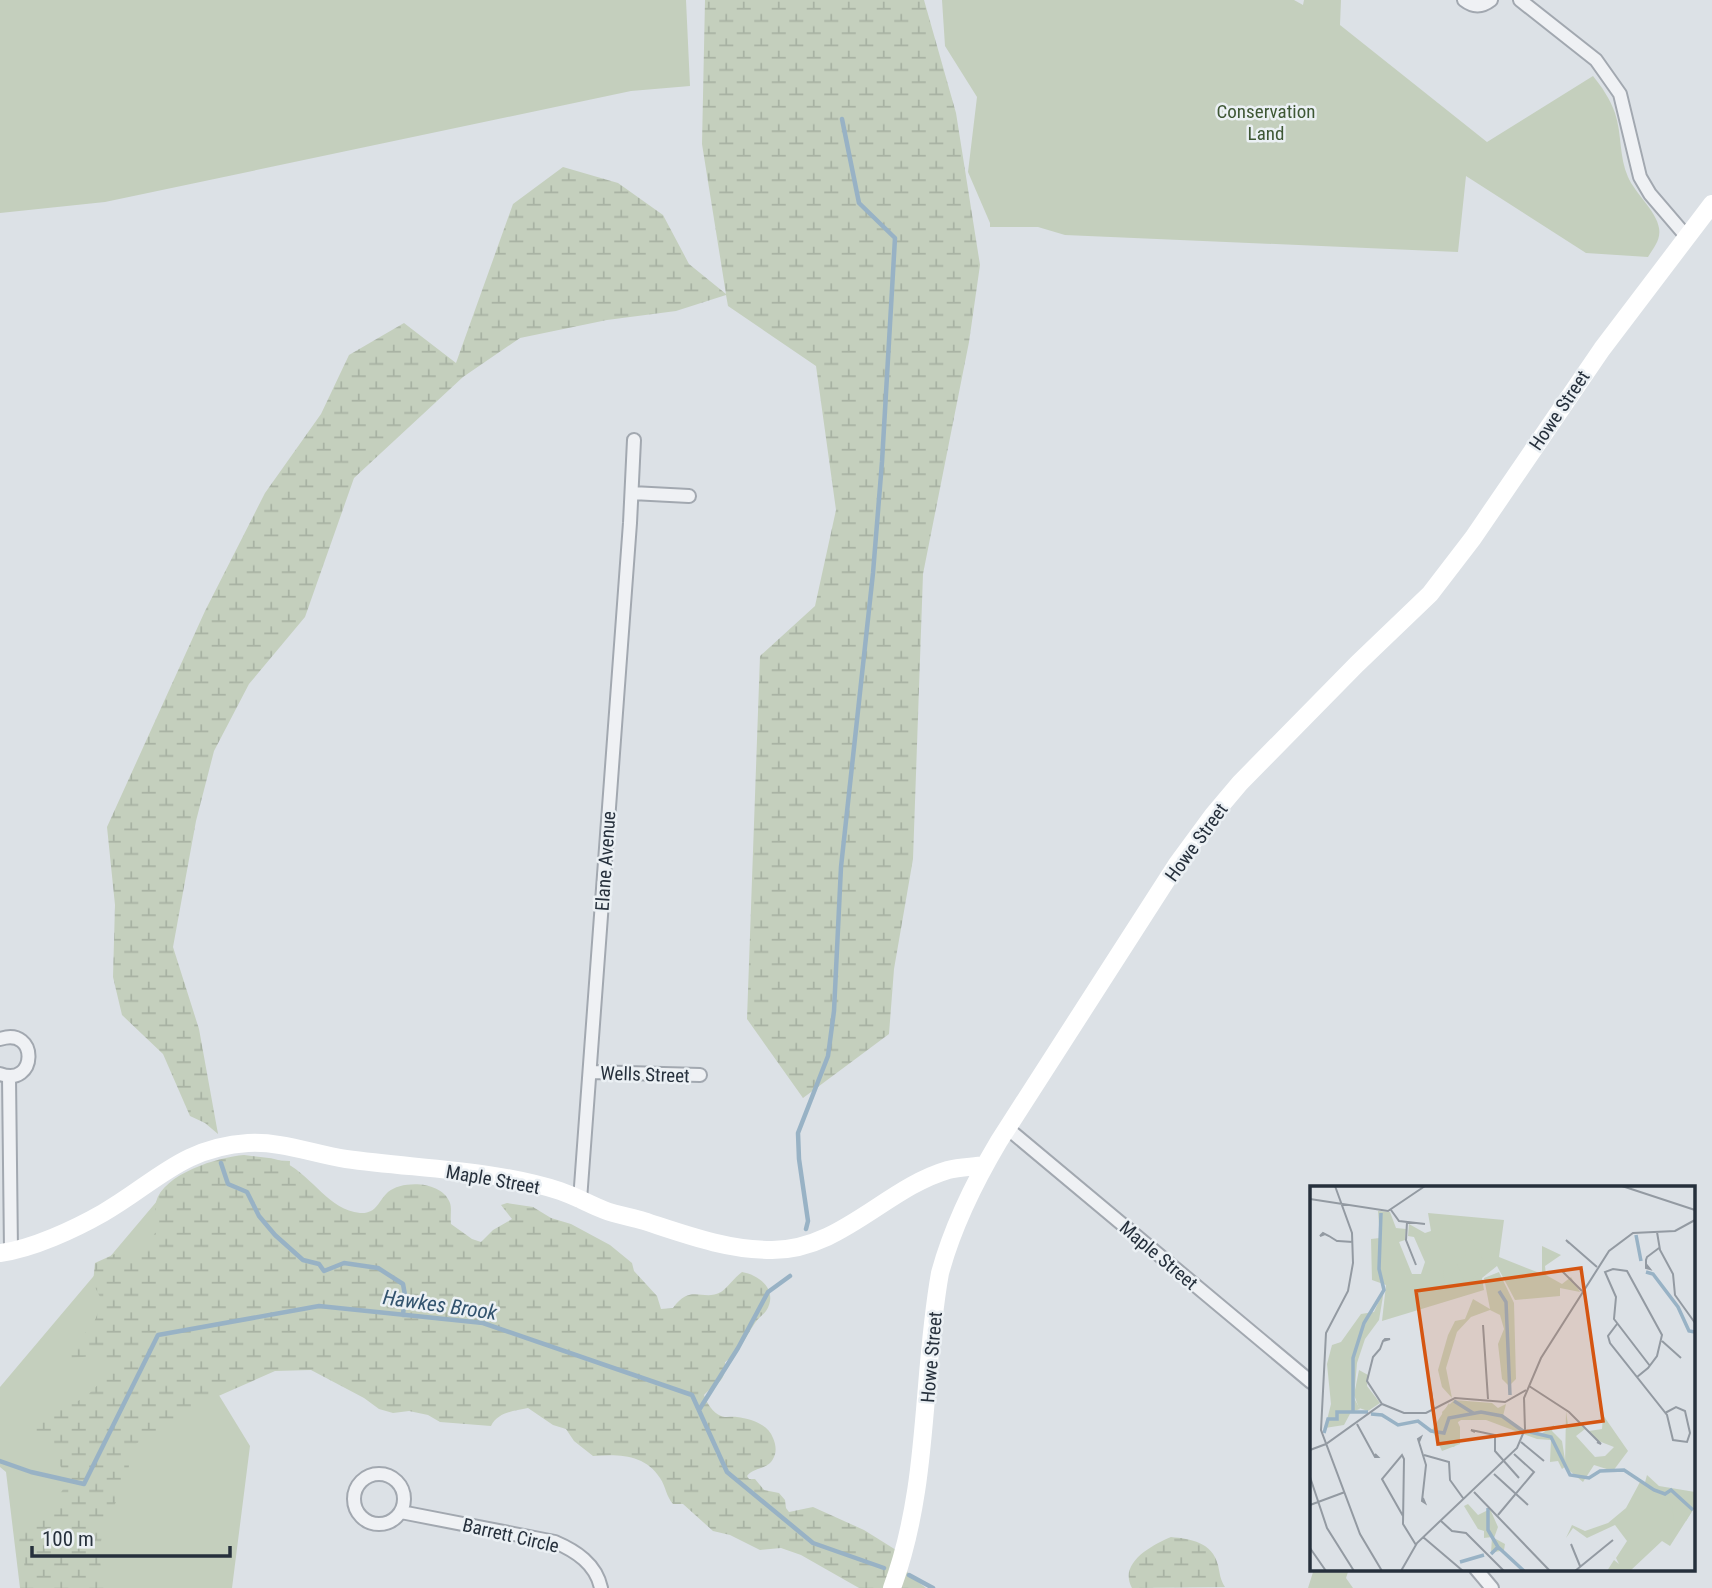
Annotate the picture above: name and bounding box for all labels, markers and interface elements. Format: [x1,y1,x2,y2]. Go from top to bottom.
park label: Conservation Land [1217,100,1315,145]
street label: Howe Street [1524,366,1595,455]
street label: Howe Street [1160,799,1233,886]
street label: Elane Avenue [591,810,620,912]
street label: Wells Street [600,1061,690,1088]
street label: Maple Street [444,1160,542,1199]
inset map [1310,1186,1694,1570]
street label: Maple Street [1115,1216,1202,1295]
water label: Hawkes Brook [381,1285,499,1325]
street label: Howe Street [916,1310,947,1404]
street label: Barrett Circle [460,1513,561,1558]
scale bar [32,1514,229,1558]
text: 100 m [42,1527,94,1551]

